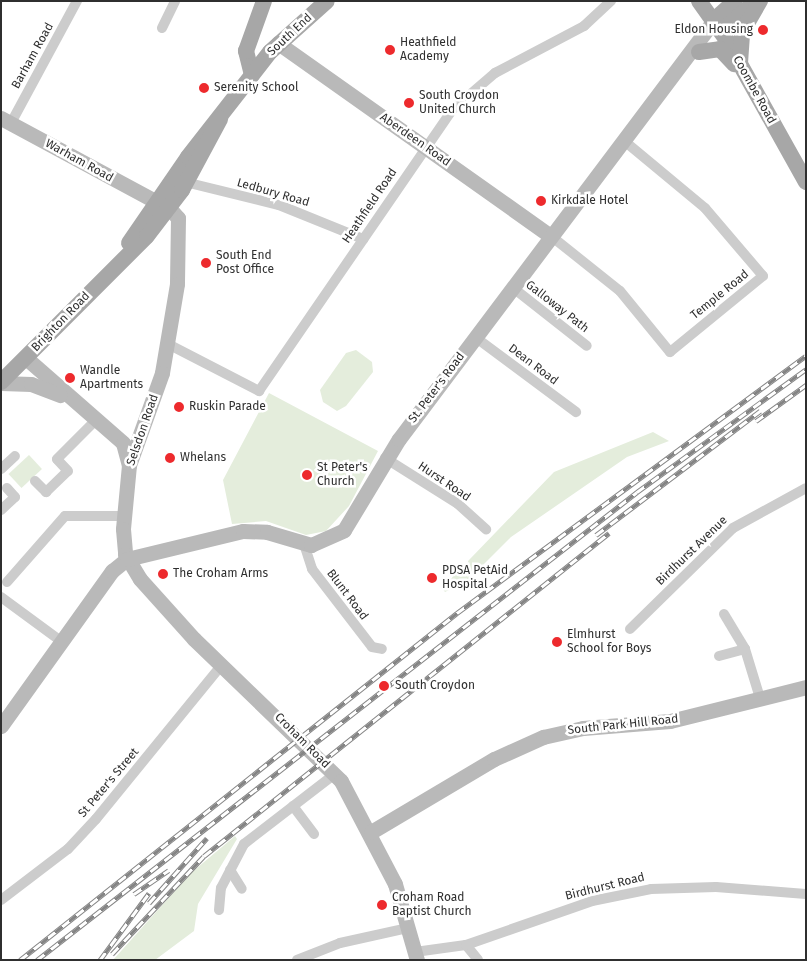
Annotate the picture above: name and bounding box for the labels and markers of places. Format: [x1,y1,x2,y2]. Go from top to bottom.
place label: Eldon Housing [674,23,753,37]
marker: Eldon Housing [757,24,769,36]
place label: Heathfield Academy [400,36,457,64]
marker: Heathfield Academy [384,44,396,56]
place label: Serenity School [214,81,299,95]
marker: Serenity School [198,82,210,94]
place label: South Croydon United Church [419,89,499,117]
marker: South Croydon United Church [403,97,415,109]
place label: Kirkdale Hotel [551,194,628,208]
marker: Kirkdale Hotel [535,195,547,207]
place label: South End Post Office [216,249,274,277]
marker: South End Post Office [200,257,212,269]
place label: Wandle Apartments [80,364,143,392]
marker: Wandle Apartments [64,372,76,384]
place label: Ruskin Parade [189,400,266,414]
marker: Ruskin Parade [173,401,185,413]
place label: Whelans [180,451,226,465]
marker: Whelans [164,452,176,464]
place label: St Peter's Church [317,461,368,489]
marker: St Peter's Church [301,469,313,481]
place label: PDSA PetAid Hospital [442,564,508,592]
place label: The Croham Arms [173,567,268,581]
marker: The Croham Arms [157,568,169,580]
marker: PDSA PetAid Hospital [426,572,438,584]
place label: Elmhurst School for Boys [567,628,651,656]
marker: Elmhurst School for Boys [551,636,563,648]
marker: South Croydon [377,679,391,693]
place label: South Croydon [395,679,475,693]
place label: Croham Road Baptist Church [392,891,471,919]
marker: Croham Road Baptist Church [376,899,388,911]

